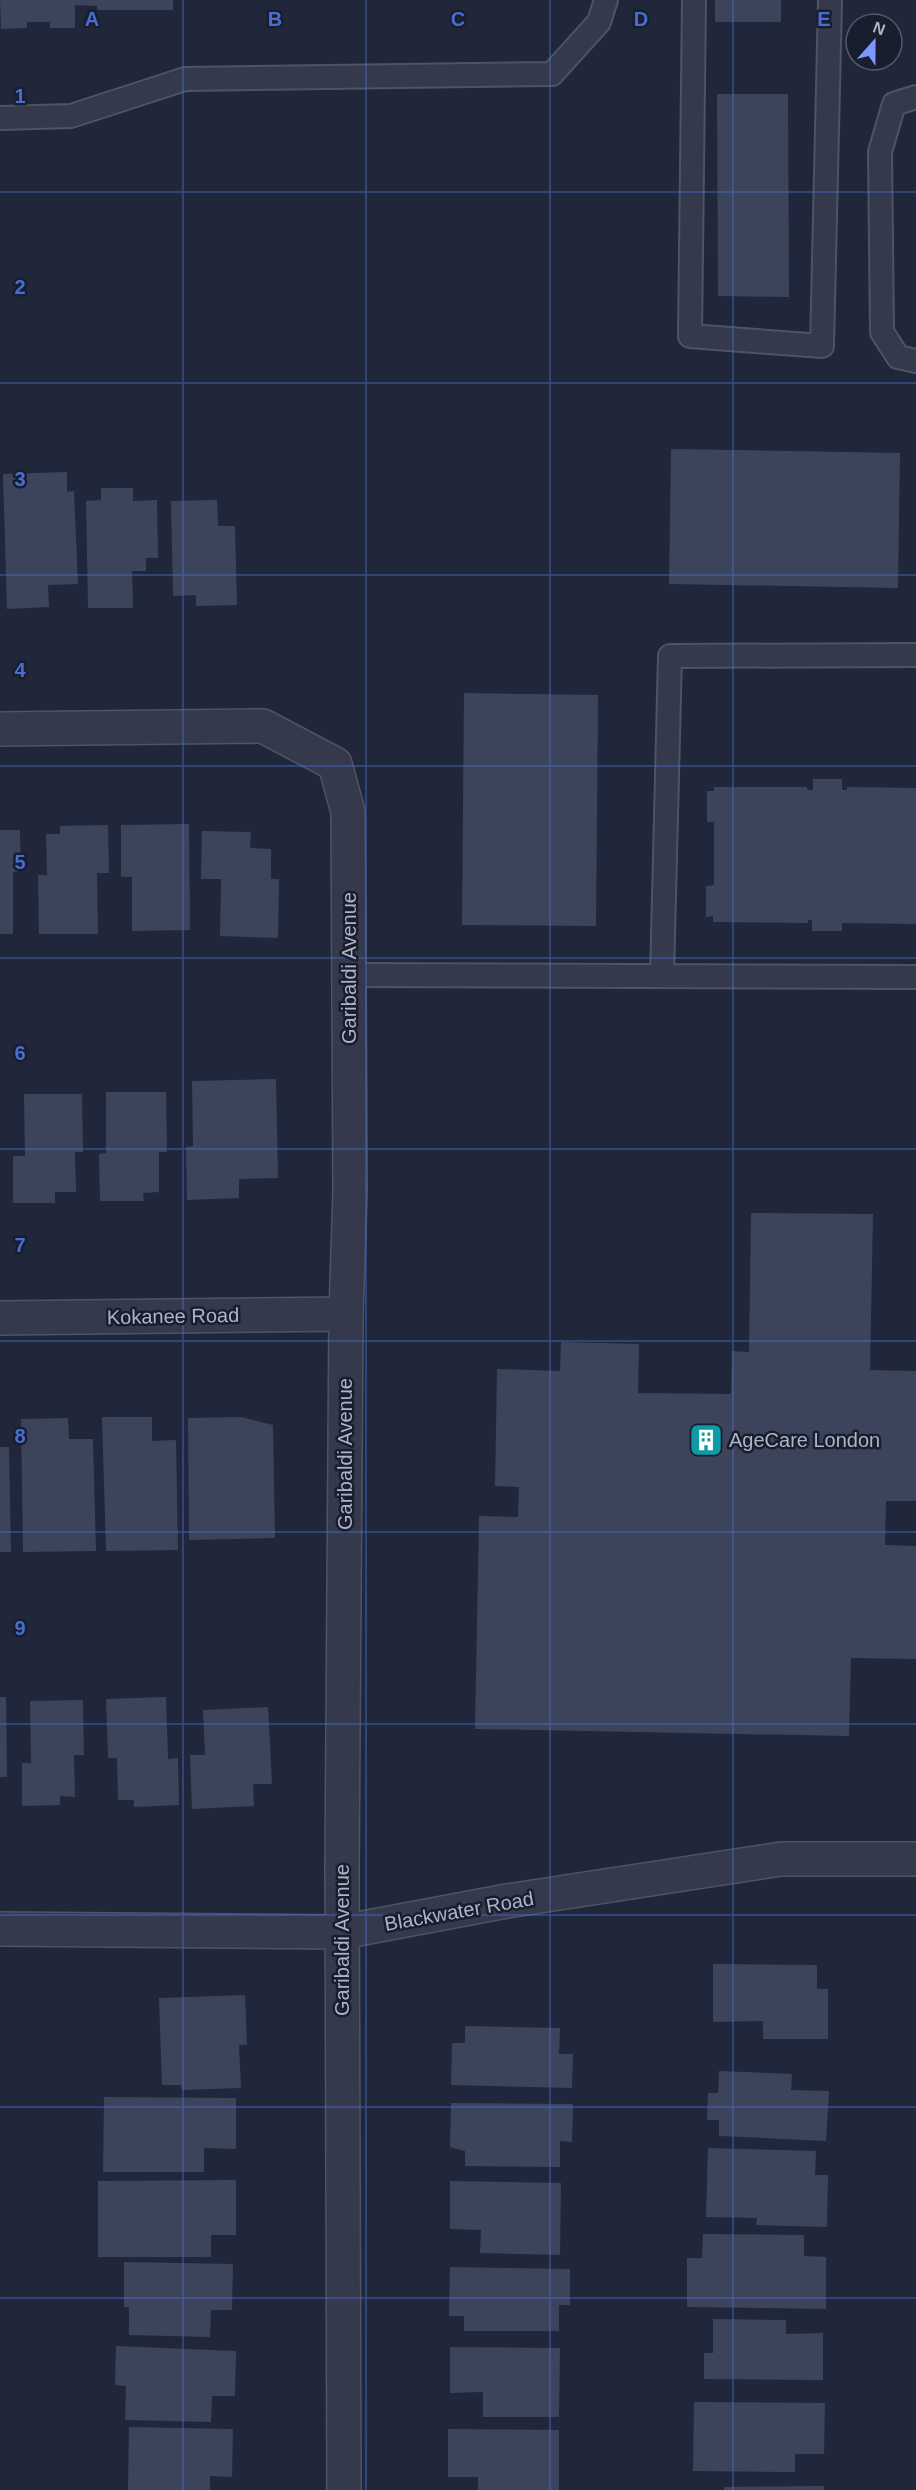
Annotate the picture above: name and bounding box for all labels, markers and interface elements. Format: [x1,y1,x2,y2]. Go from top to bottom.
text: A [85,8,99,30]
text: B [268,8,282,30]
text: C [451,8,465,30]
text: D [634,8,648,30]
text: E [817,8,831,30]
north arrow [844,12,904,72]
text: N [871,18,888,38]
text: 1 [14,85,26,107]
text: 2 [14,276,26,298]
text: 3 [14,468,26,490]
text: 4 [14,659,26,681]
text: 5 [14,851,26,873]
street label: Garibaldi Avenue [338,892,360,1044]
text: 6 [14,1042,26,1064]
text: 7 [14,1234,26,1256]
street label: Kokanee Road [107,1304,239,1328]
street label: Garibaldi Avenue [334,1378,356,1530]
building icon: AgeCare London [688,1422,724,1458]
text: 8 [14,1425,26,1447]
place label: AgeCare London [729,1429,880,1451]
text: 9 [14,1617,26,1639]
street label: Garibaldi Avenue [331,1864,353,2016]
street label: Blackwater Road [383,1887,535,1935]

